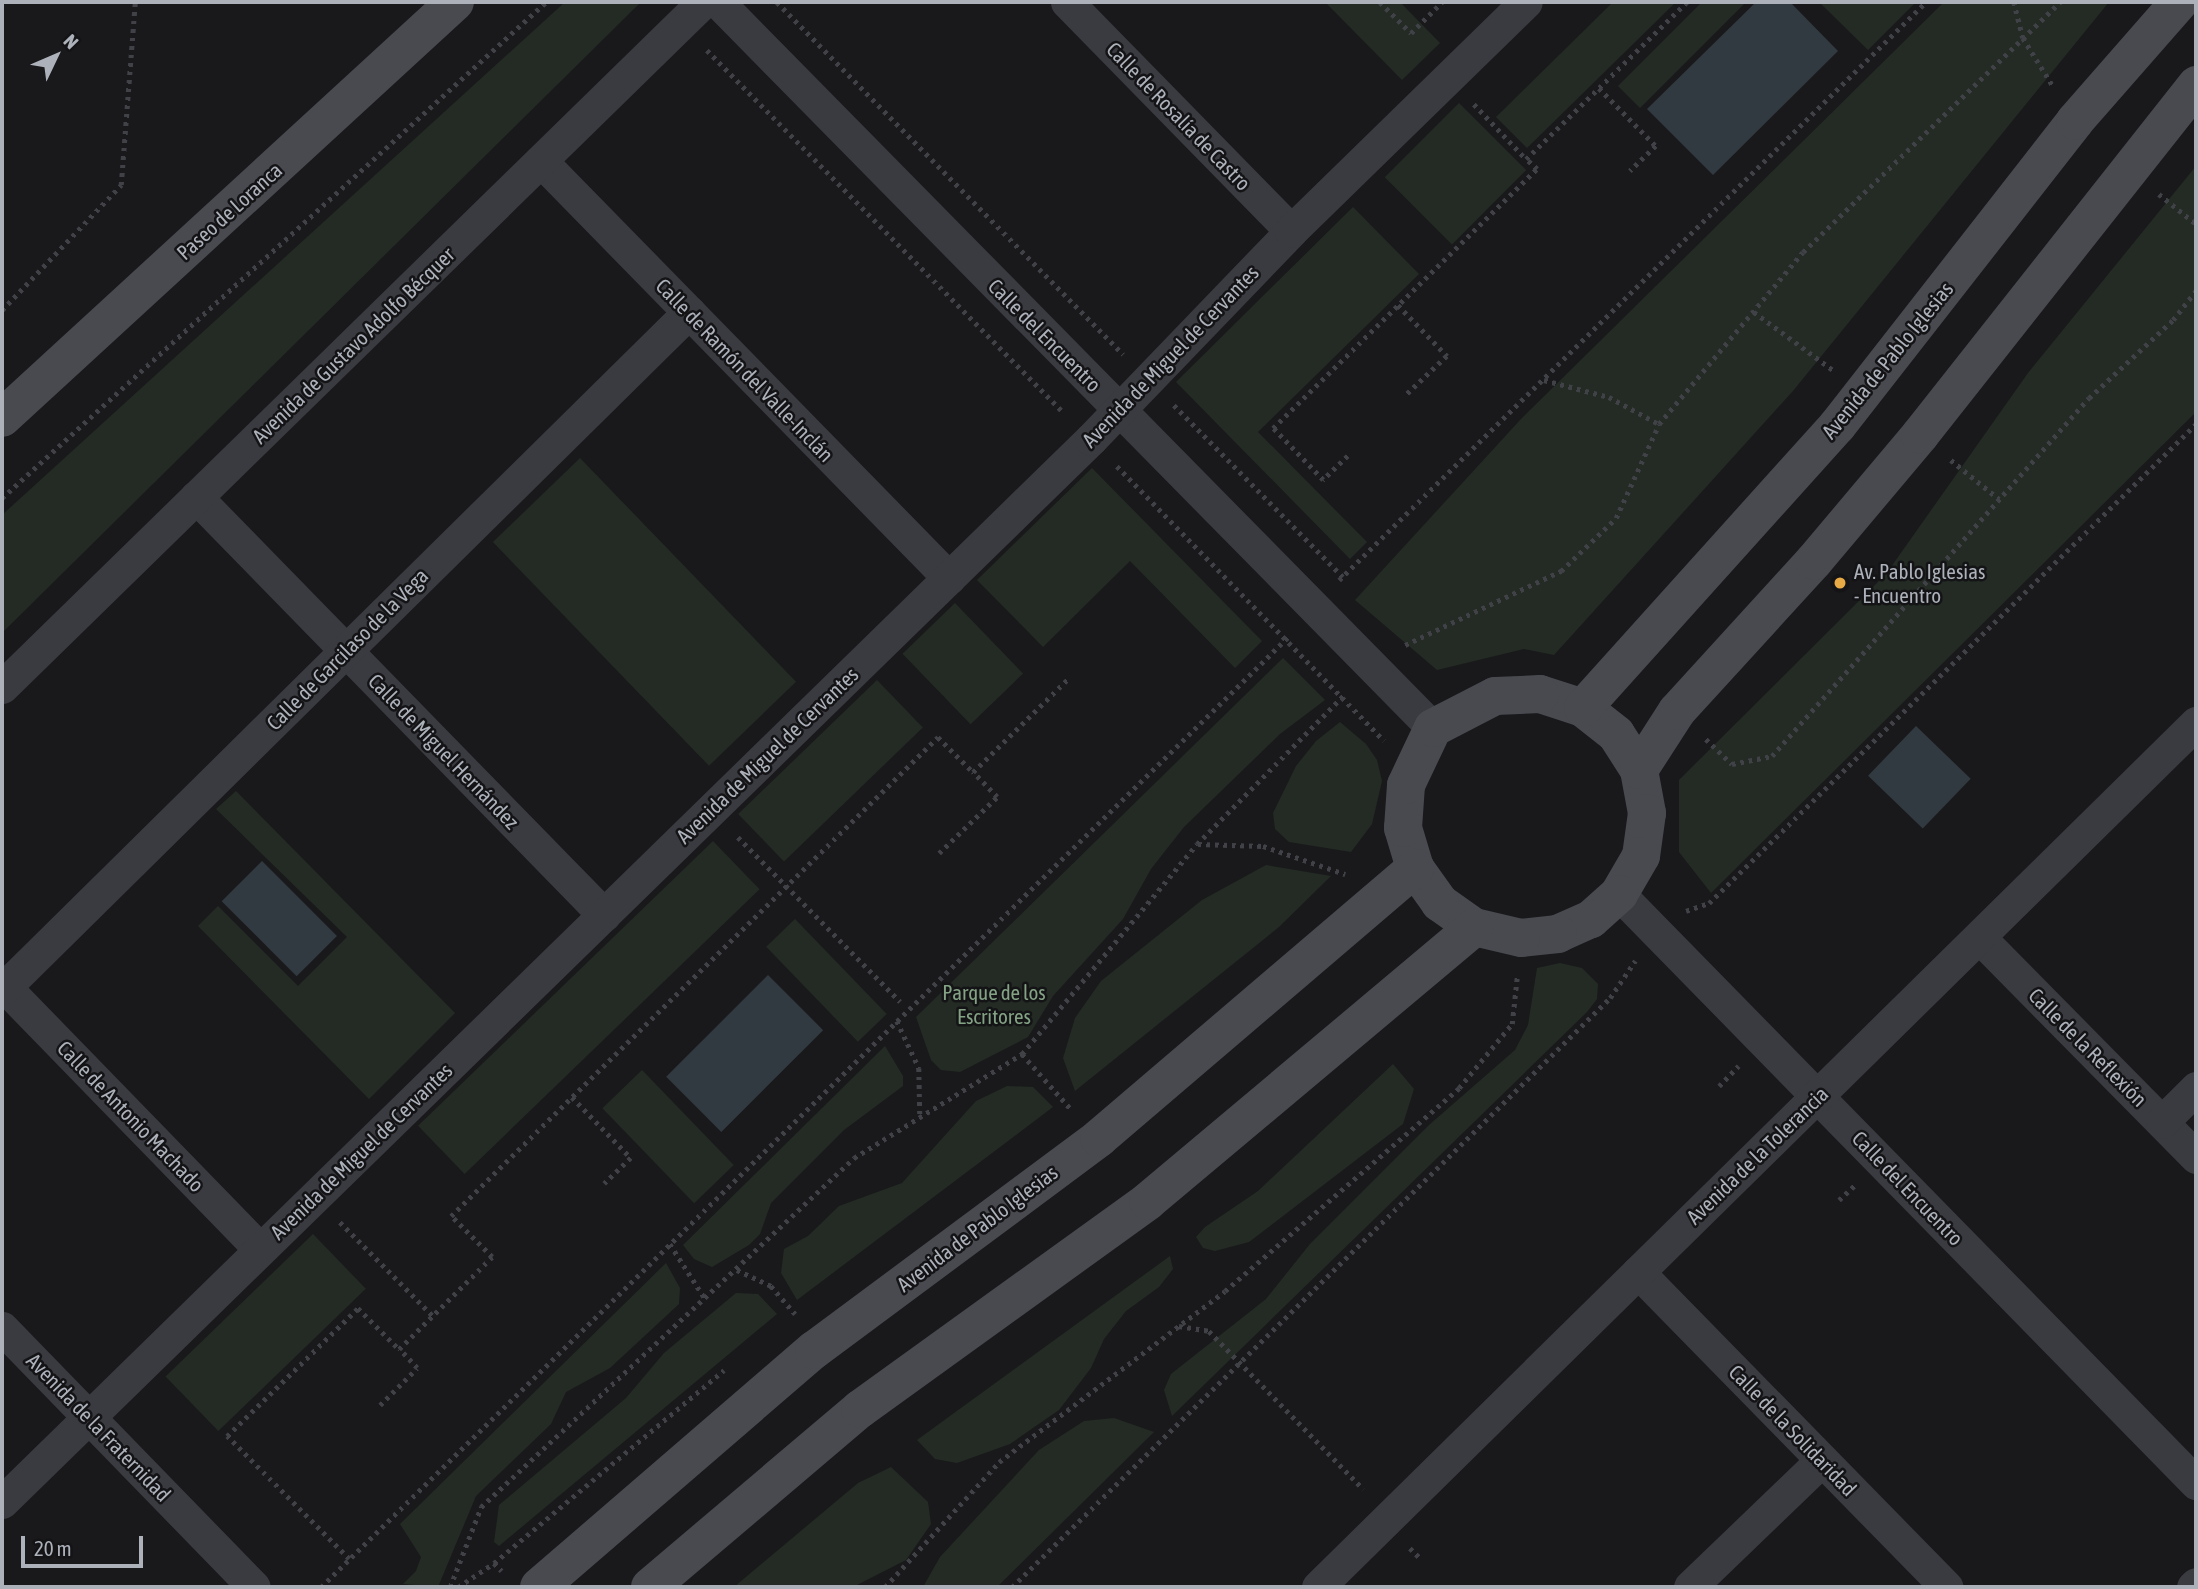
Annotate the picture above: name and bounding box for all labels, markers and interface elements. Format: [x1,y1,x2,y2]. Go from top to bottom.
north arrow [21,21,91,91]
text: N [59,30,83,53]
street label: Calle de Rosalía de Castro [1102,37,1256,195]
street label: Paseo de Loranca [171,157,287,265]
street label: Avenida de Gustavo Adolfo Bécquer [247,242,459,448]
street label: Avenida de Miguel de Cervantes [1077,260,1263,452]
street label: Calle de Ramón del Valle-Inclán [651,273,839,467]
street label: Calle del Encuentro [983,273,1107,397]
street label: Avenida de Pablo Iglesias [1816,276,1958,444]
place label: Av. Pablo Iglesias - Encuentro [1854,558,1985,608]
street label: Calle de Garcilaso de la Vega [261,563,433,735]
marker: Av. Pablo Iglesias - Encuentro [1832,575,1848,591]
street label: Avenida de Miguel de Cervantes [671,662,863,848]
street label: Calle de Miguel Hernández [363,668,525,834]
park label: Parque de los Escritores [942,979,1046,1029]
street label: Calle de la Reflexión [2024,983,2152,1111]
street label: Calle de Antonio Machado [52,1035,210,1197]
street label: Avenida de Miguel de Cervantes [265,1058,457,1244]
street label: Avenida de la Tolerancia [1681,1081,1833,1229]
street label: Calle del Encuentro [1847,1126,1969,1250]
street label: Avenida de Pablo Iglesias [892,1159,1062,1297]
street label: Avenida de la Fraternidad [22,1348,176,1506]
street label: Calle de la Solidaridad [1724,1359,1862,1501]
scale bar [24,1522,147,1566]
text: 20 m [34,1536,72,1560]

